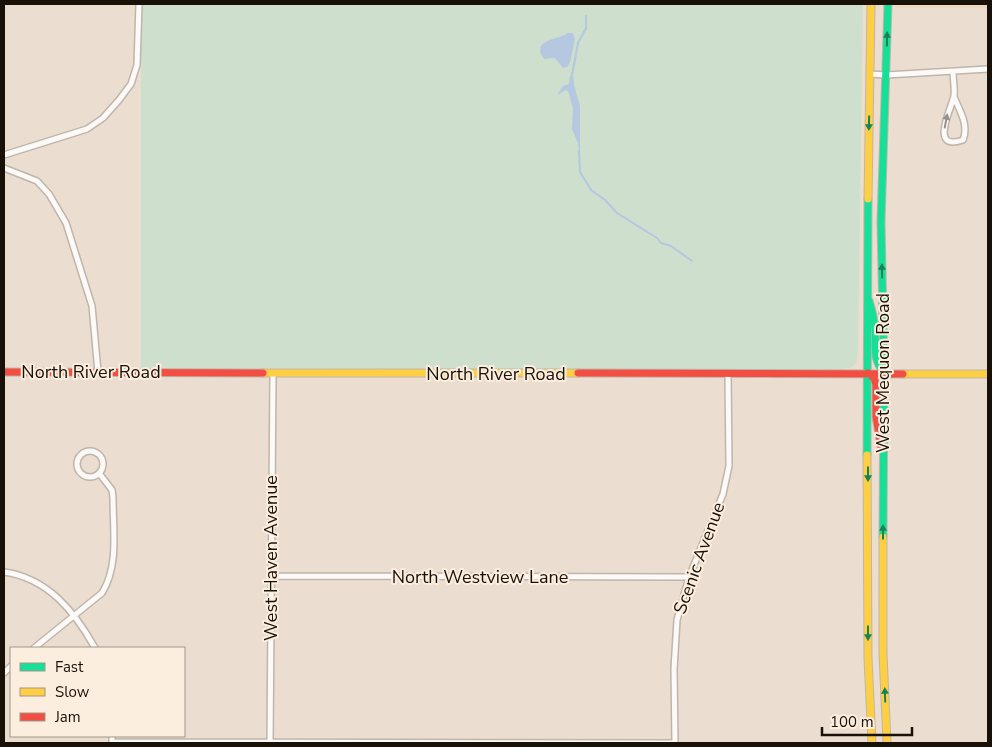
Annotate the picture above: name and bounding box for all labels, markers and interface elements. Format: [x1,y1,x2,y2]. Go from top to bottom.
one-way arrow [883,31,891,47]
one-way arrow [942,113,950,128]
one-way arrow [864,115,872,131]
one-way arrow [878,263,886,279]
street label: West Mequon Road [871,293,895,453]
street label: North River Road [21,360,161,384]
street label: North River Road [426,362,566,386]
one-way arrow [864,466,872,482]
street label: West Haven Avenue [259,475,283,641]
street label: Scenic Avenue [668,499,730,617]
one-way arrow [879,524,887,540]
street label: North Westview Lane [392,565,568,589]
one-way arrow [864,625,872,641]
legend [10,647,185,737]
text: Fast [55,657,84,677]
text: Slow [55,682,90,702]
one-way arrow [881,686,889,702]
scale bar [822,704,912,736]
text: Jam [54,707,81,727]
text: 100 m [830,712,874,732]

